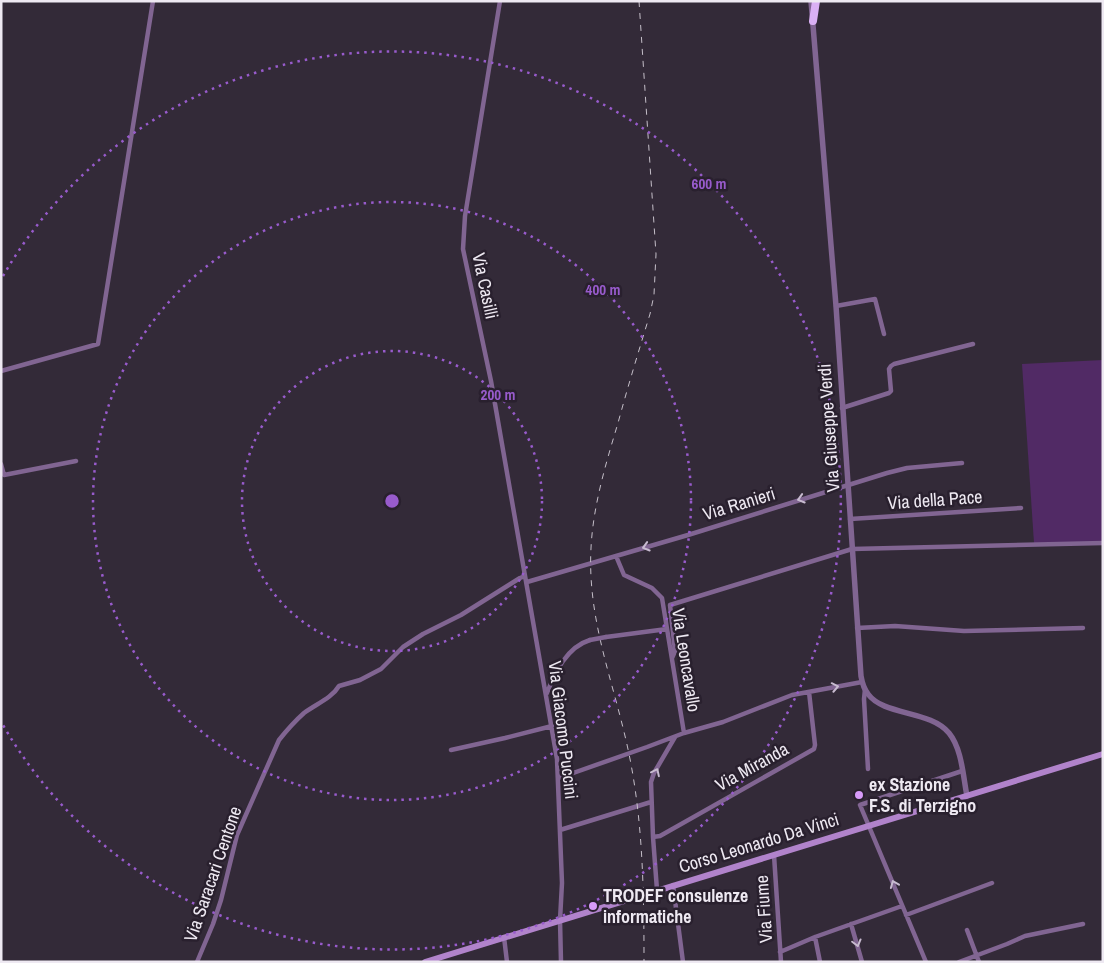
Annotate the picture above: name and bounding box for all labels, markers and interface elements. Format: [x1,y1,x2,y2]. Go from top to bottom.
text: 600 m [692,173,726,194]
street label: Via Casilli [466,251,505,321]
text: 400 m [586,279,620,300]
street label: Via Giuseppe Verdi [812,363,845,493]
text: 200 m [481,384,515,405]
street label: Via Ranieri [700,481,778,526]
street label: Via della Pace [887,484,983,515]
centre of rings [383,492,401,510]
one-way arrow [797,494,806,504]
one-way arrow [642,542,650,552]
street label: Via Leoncavallo [666,606,707,714]
street label: Via Giacomo Puccini [543,659,584,801]
one-way arrow [831,682,840,693]
street label: Via Miranda [711,736,793,797]
one-way arrow [650,768,660,777]
place label: ex Stazione F.S. di Terzigno [869,772,976,818]
marker: ex Stazione F.S. di Terzigno [853,789,865,801]
street label: Via Saracari Centone [178,803,247,945]
street label: Corso Leonardo Da Vinci [676,806,842,879]
street label: Via Fiume [749,874,778,944]
one-way arrow [889,880,900,889]
place label: TRODEF consulenze informatiche [603,883,748,929]
marker: TRODEF consulenze informatiche [587,900,599,912]
one-way arrow [851,938,861,947]

